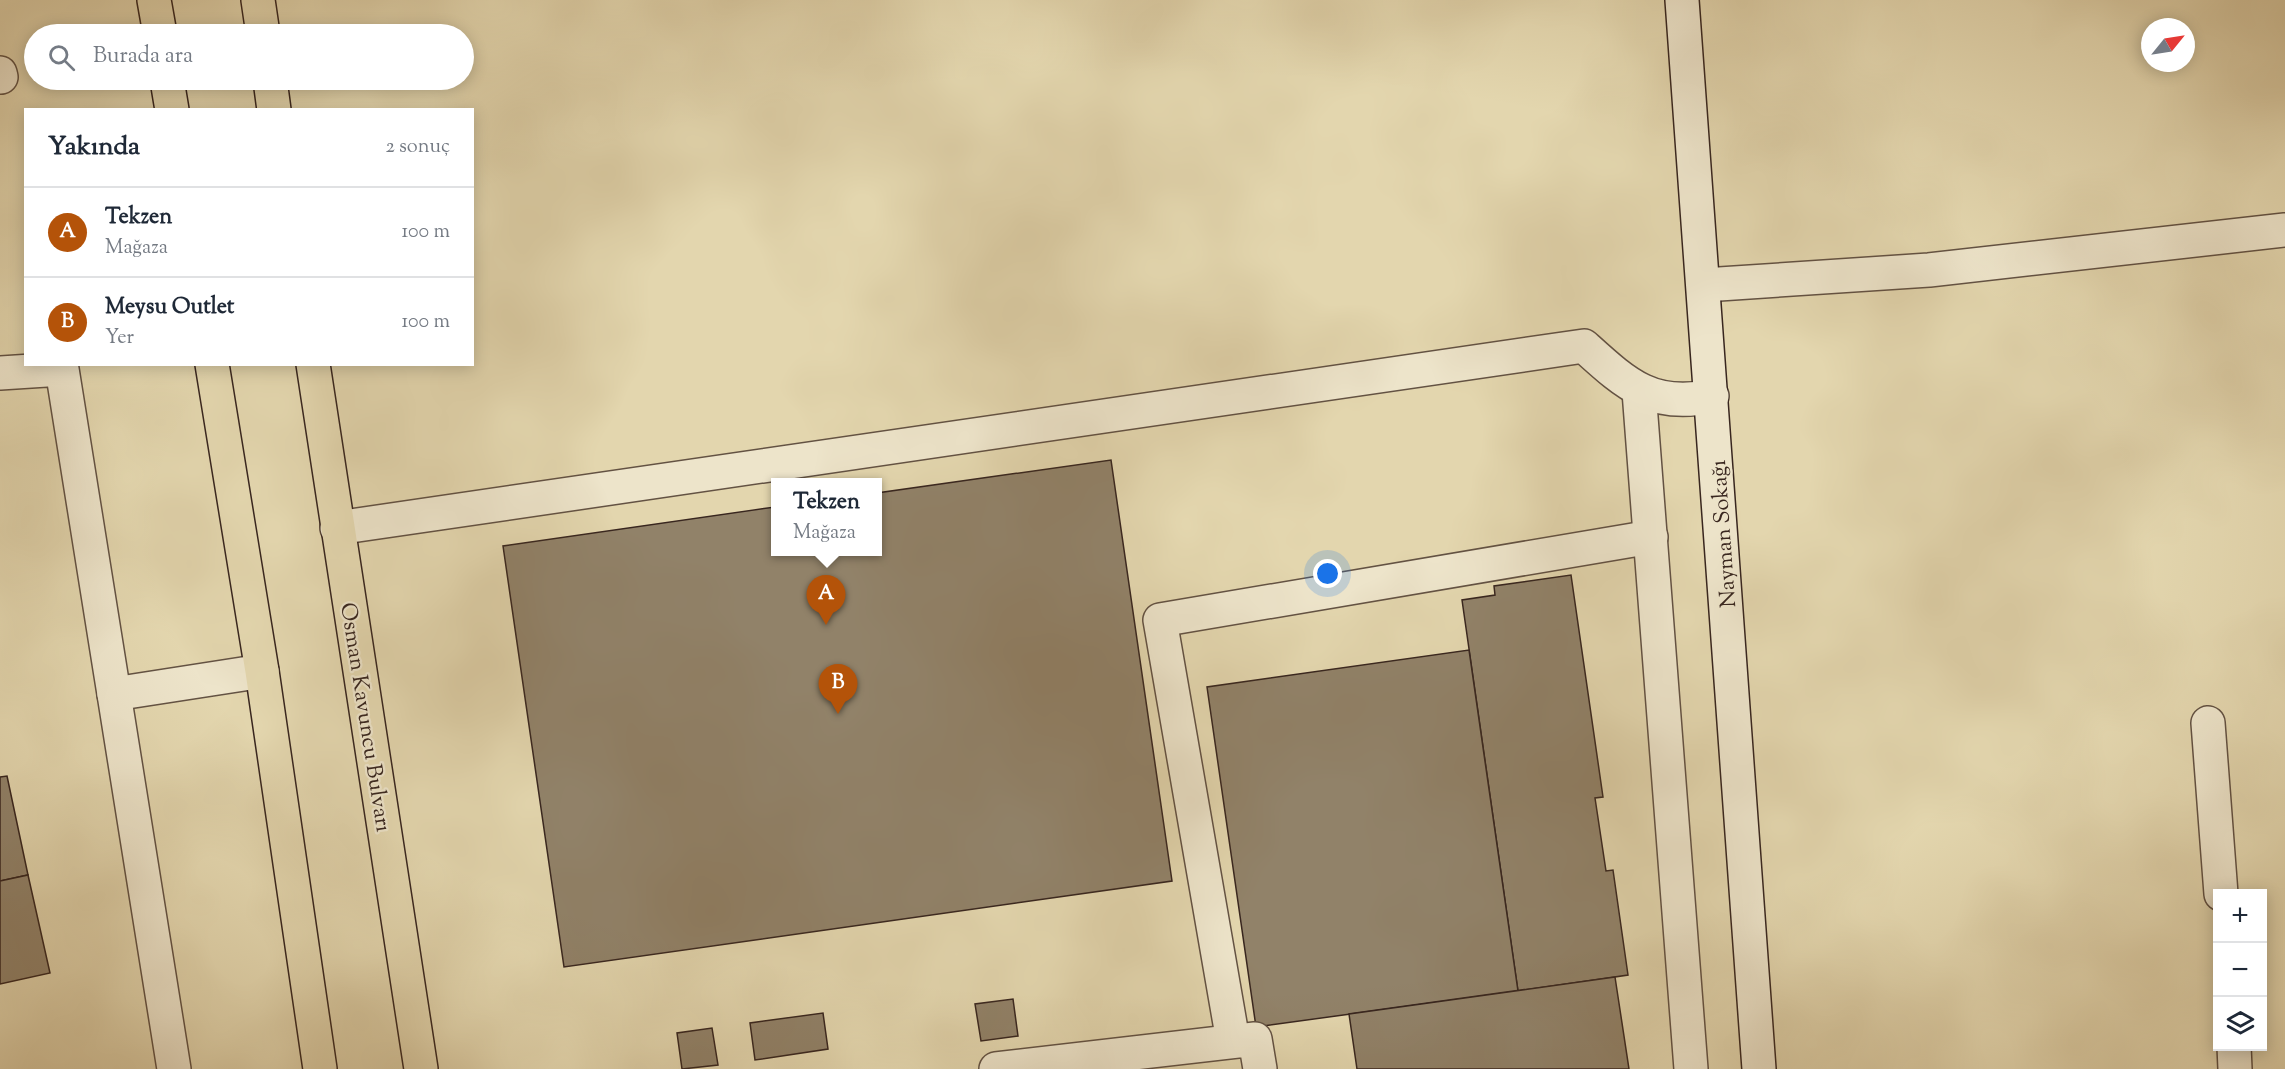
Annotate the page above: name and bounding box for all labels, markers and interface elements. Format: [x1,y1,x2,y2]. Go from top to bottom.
north arrow [2141,18,2195,72]
search box [24,24,474,90]
icon: search [45,41,78,74]
text: Burada ara [93,41,193,73]
text: Yakında [48,129,140,166]
text: 2 sonuç [385,133,450,162]
text: Tekzen [105,202,172,234]
text: A [59,218,76,247]
text: 100 m [401,218,450,247]
text: Mağaza [105,234,168,263]
text: Meysu Outlet [105,292,234,324]
text: B [61,308,74,337]
text: 100 m [401,308,450,337]
text: Yer [105,324,134,353]
street label: Nayman Sokağı [1704,459,1746,609]
popup [771,478,882,556]
text: Tekzen [793,487,860,519]
text: Mağaza [793,519,856,548]
your location [1313,559,1342,588]
pin: A [806,576,846,625]
street label: Osman Kavuncu Bulvarı [330,601,398,834]
pin: B [818,664,858,714]
map controls [2213,889,2267,1051]
button: + [2213,889,2267,943]
button: − [2213,943,2267,997]
button: layers [2213,997,2267,1051]

